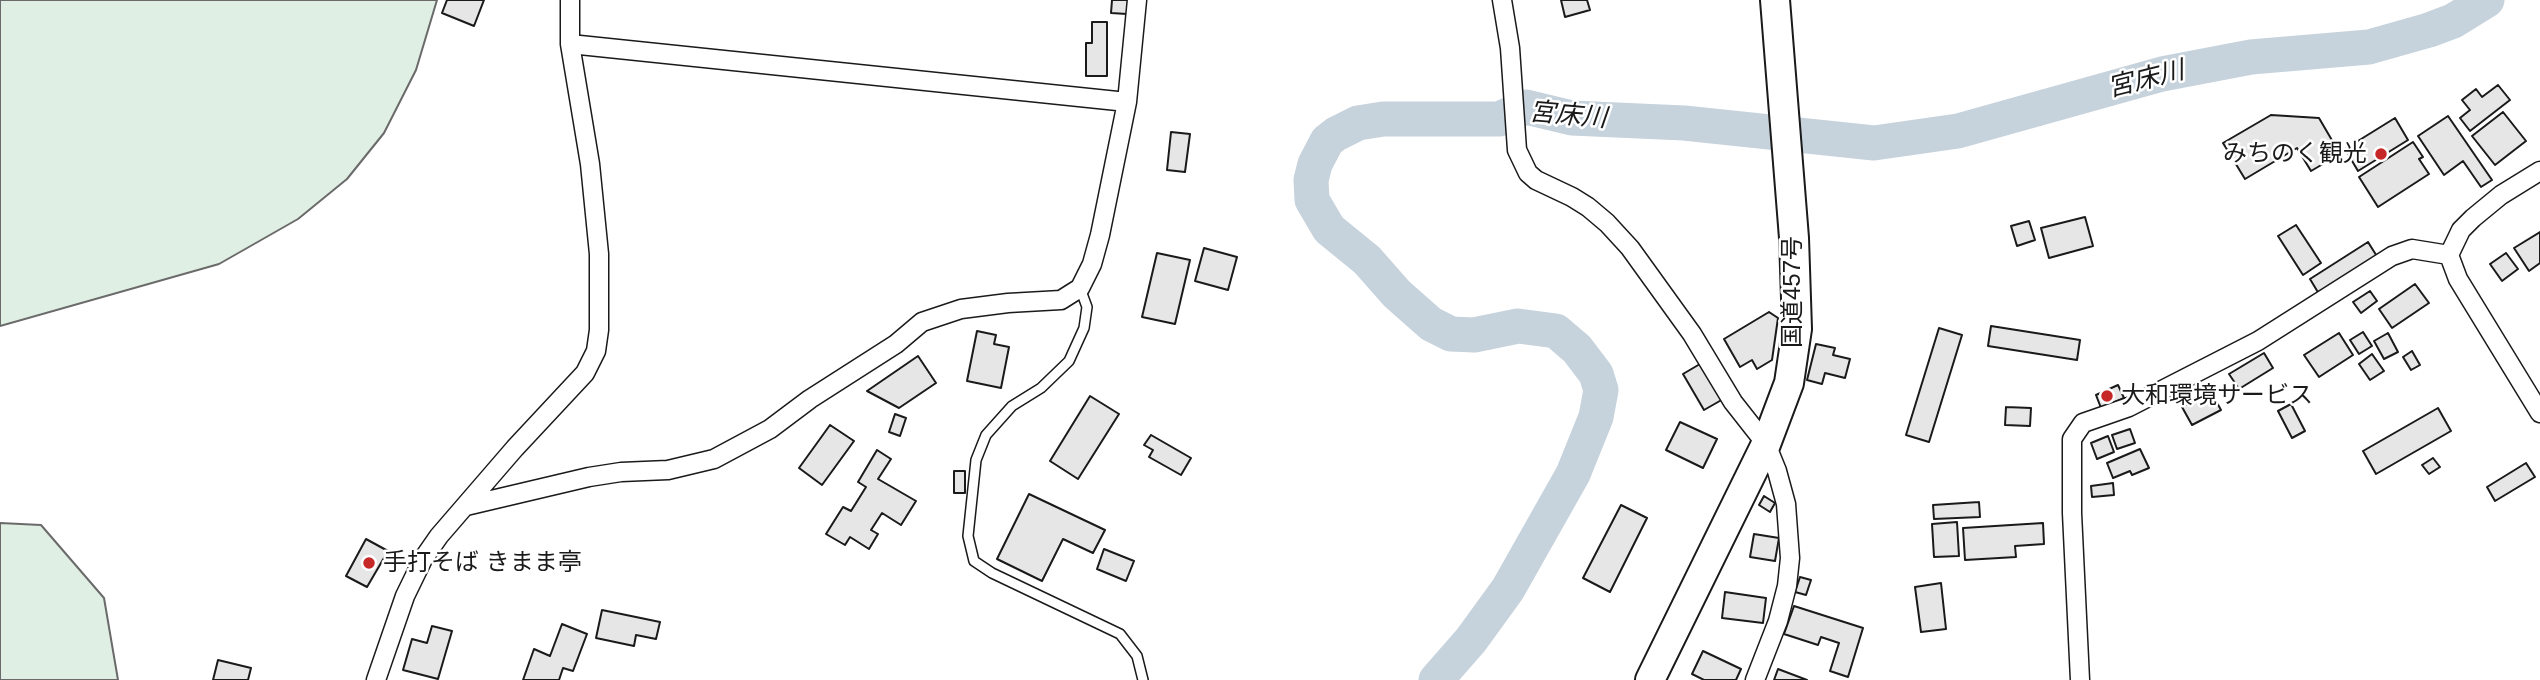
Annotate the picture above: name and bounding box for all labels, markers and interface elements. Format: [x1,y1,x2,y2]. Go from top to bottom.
water label: 宮床川 [2104,55,2188,105]
water label: 宮床川 [1528,97,1608,135]
place label: みちのく観光 [2223,140,2367,168]
marker: みちのく観光 [2373,146,2389,162]
street label: 国道457号 [1779,236,1807,348]
place label: 大和環境サービス [2121,382,2313,410]
marker: 大和環境サービス [2099,388,2115,404]
place label: 手打そば きまま亭 [383,549,582,577]
marker: 手打そば きまま亭 [361,555,377,571]

